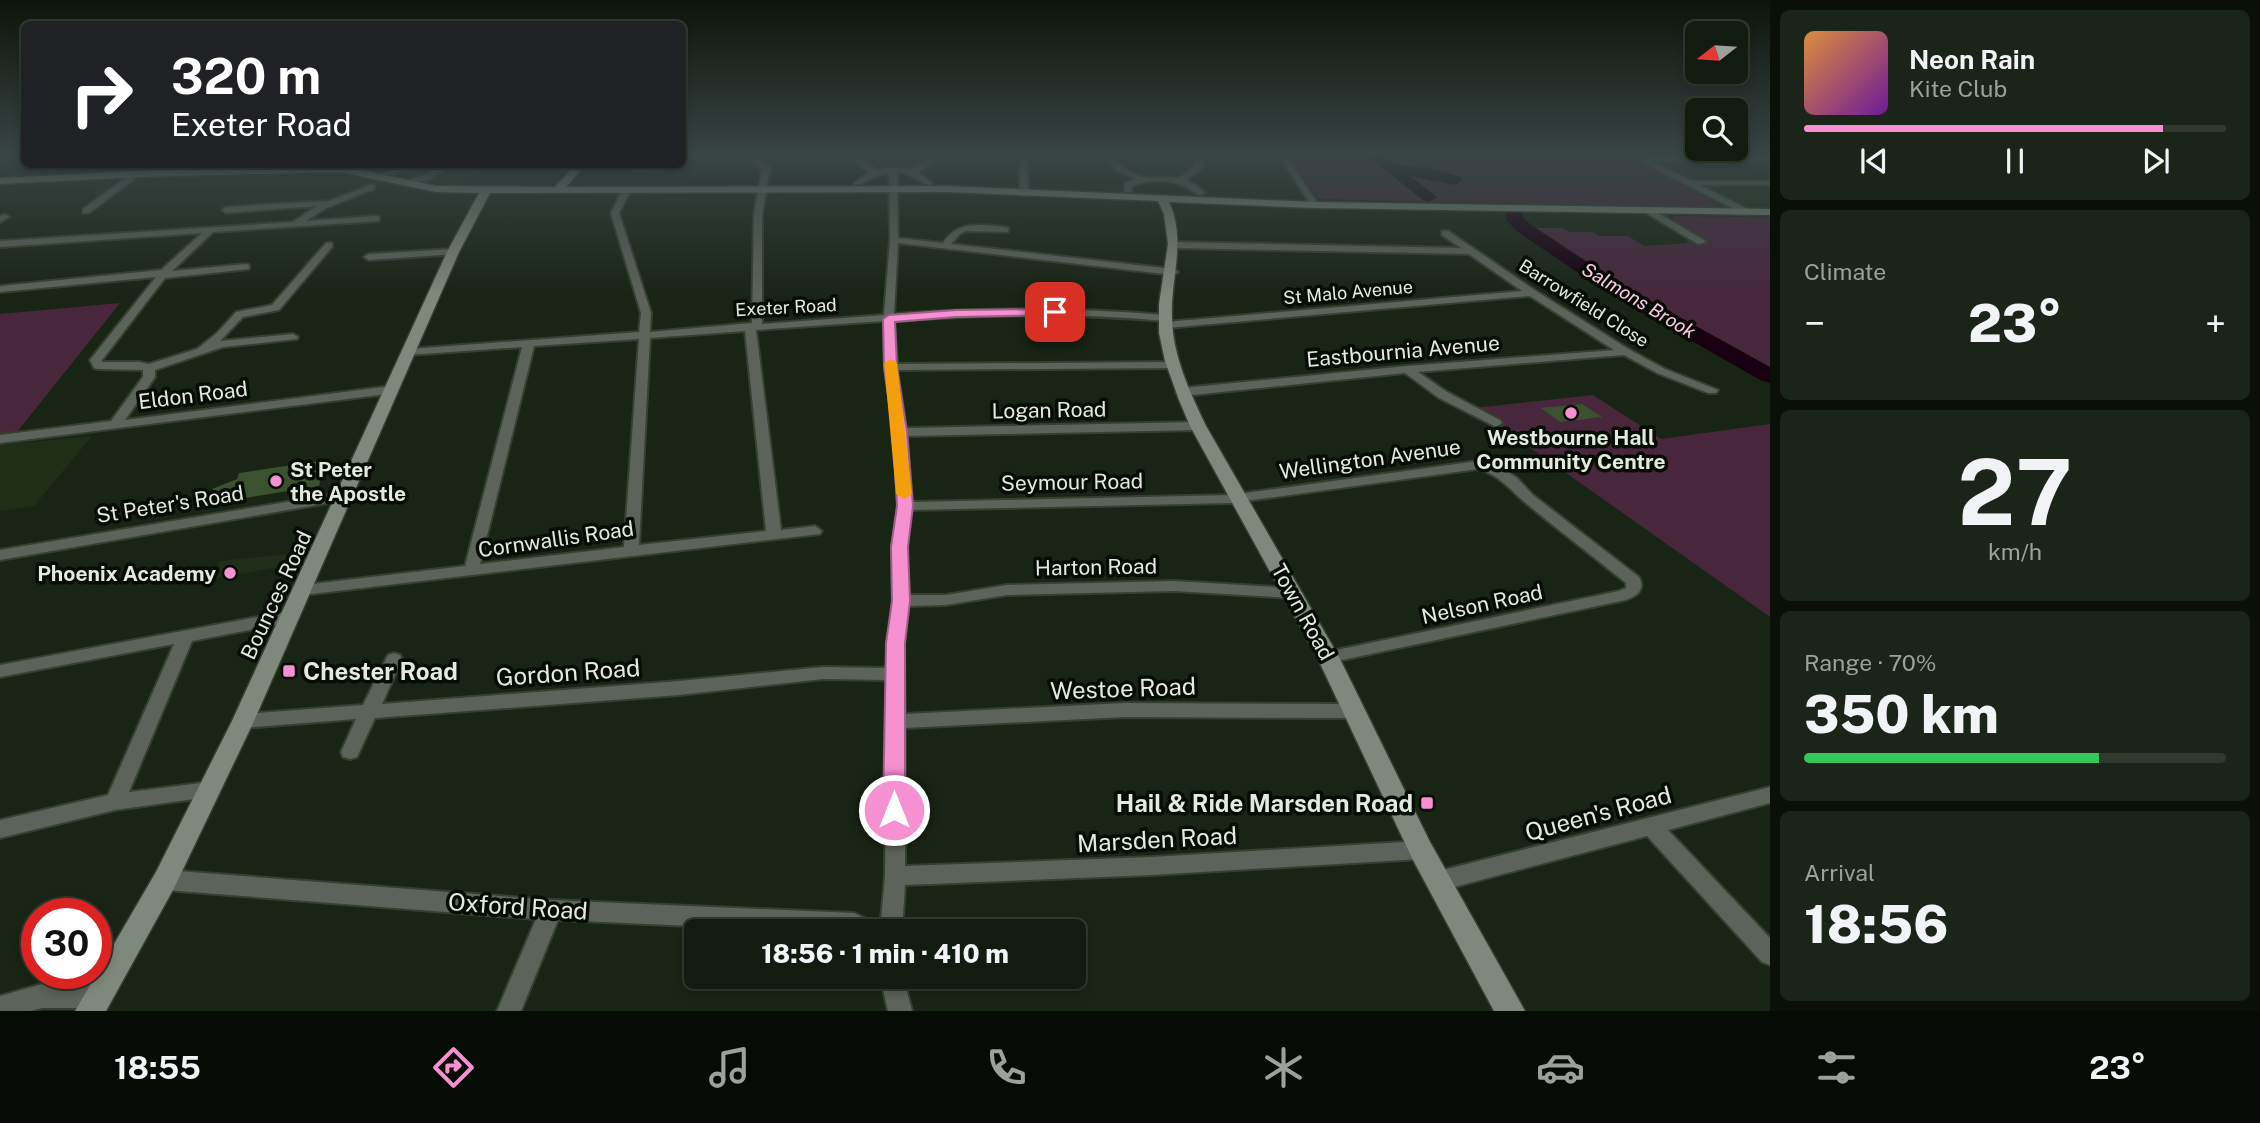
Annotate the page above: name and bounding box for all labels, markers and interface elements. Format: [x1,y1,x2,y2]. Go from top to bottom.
north arrow [1685,21,1748,84]
map controls [1685,21,1748,161]
text: Neon Rain [1909,44,2035,75]
text: 320 m [171,47,321,105]
icon: right [56,49,147,140]
text: Kite Club [1909,75,2007,102]
button: search [1685,98,1748,161]
text: Exeter Road [171,106,352,143]
icon: previous [1855,142,1893,180]
icon: pause [1996,142,2034,180]
icon: next [2137,142,2175,180]
street label: Barrowfield Close [1515,255,1653,351]
water label: Salmons Brook [1578,257,1700,343]
text: Climate [1804,258,1886,285]
street label: St Malo Avenue [1282,276,1414,308]
pin [1025,282,1085,342]
icon: arrive [1036,293,1074,331]
text: 23° [1968,293,2062,354]
street label: Exeter Road [735,294,837,320]
text: − [1804,301,1825,346]
text: + [2205,301,2226,346]
street label: Eastbournia Avenue [1305,330,1501,372]
street label: Eldon Road [137,376,249,414]
street label: Logan Road [991,396,1107,424]
marker: Westbourne Hall Community Centre [1563,405,1579,421]
place label: Westbourne Hall Community Centre [1476,425,1666,474]
street label: Wellington Avenue [1278,434,1462,484]
text: 27 [1958,439,2072,545]
place label: St Peter the Apostle [290,457,406,506]
street label: Seymour Road [1001,468,1143,496]
marker: St Peter the Apostle [268,473,284,489]
street label: St Peter's Road [95,480,245,528]
street label: Cornwallis Road [477,516,635,562]
street label: Bounces Road [235,527,317,663]
text: km/h [1988,538,2042,565]
street label: Harton Road [1035,553,1157,581]
street label: Town Road [1266,560,1340,664]
place label: Phoenix Academy [37,561,216,586]
marker: Phoenix Academy [222,565,238,581]
street label: Nelson Road [1419,579,1545,629]
text: Range · 70% [1804,649,1937,676]
street label: Gordon Road [495,653,641,691]
place label: Chester Road [303,657,458,685]
marker: Chester Road [281,663,297,679]
street label: Westoe Road [1050,671,1196,705]
text: 350 km [1804,684,1999,745]
position arrow [857,773,931,847]
street label: Queen's Road [1522,780,1674,846]
place label: Hail & Ride Marsden Road [1116,789,1413,817]
marker: Hail & Ride Marsden Road [1419,795,1435,811]
street label: Marsden Road [1076,821,1238,857]
text: Arrival [1804,859,1875,886]
street label: Oxford Road [447,887,589,925]
text: 18:56 [1804,894,1948,955]
speed limit sign: 30 [21,898,112,989]
text: 18:56 · 1 min · 410 m [761,938,1009,969]
icon: directions [429,1043,478,1092]
icon: music [705,1043,754,1092]
icon: phone [982,1043,1031,1092]
icon: climate [1259,1043,1308,1092]
icon: car [1536,1043,1585,1092]
icon: filters [1812,1043,1861,1092]
text: 18:55 [114,1049,201,1086]
text: 23° [2089,1049,2146,1086]

